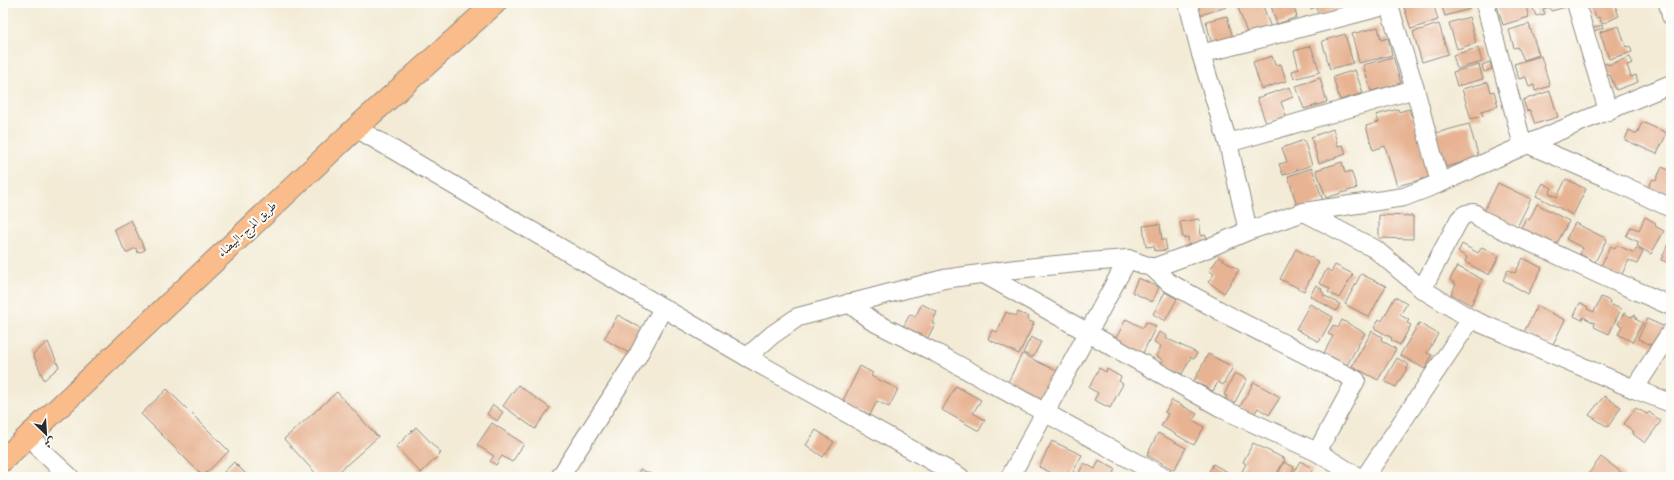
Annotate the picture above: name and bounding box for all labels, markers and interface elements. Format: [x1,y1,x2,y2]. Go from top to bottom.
street label: طريق المرج-البيضاء [215,198,282,263]
north arrow [26,414,66,454]
text: ش [42,434,58,451]

